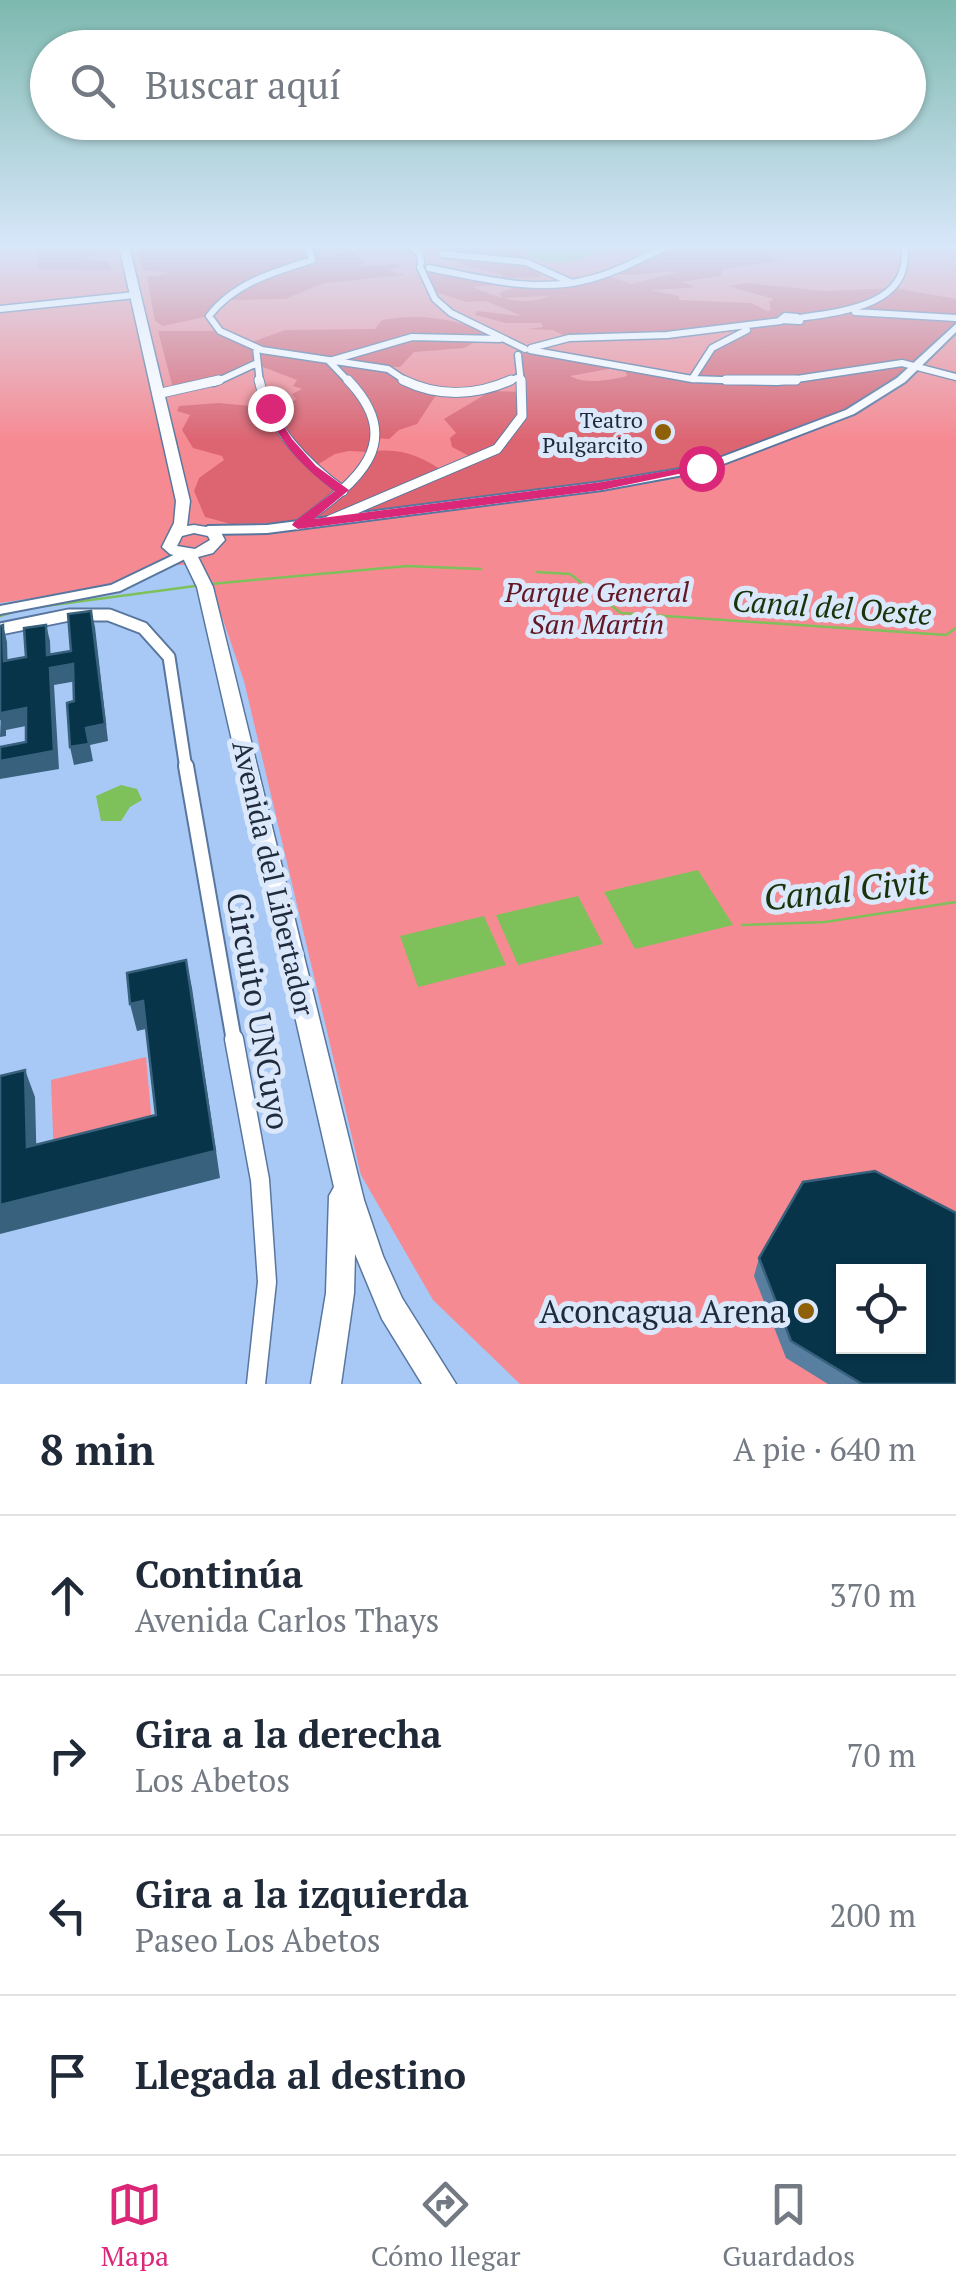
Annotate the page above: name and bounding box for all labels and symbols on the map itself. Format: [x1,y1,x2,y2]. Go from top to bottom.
route end [248,386,294,432]
place label: Teatro Pulgarcito [542,405,643,459]
marker: Teatro Pulgarcito [652,421,674,443]
route start [679,446,725,492]
park label: Parque General San Martín [504,573,689,642]
water label: Canal del Oeste [731,580,933,634]
street label: Avenida del Libertador [224,737,324,1020]
water label: Canal Civit [761,857,932,921]
street label: Circuito UNCuyo [217,889,301,1133]
place label: Aconcagua Arena [539,1290,786,1332]
marker: Aconcagua Arena [795,1300,817,1322]

